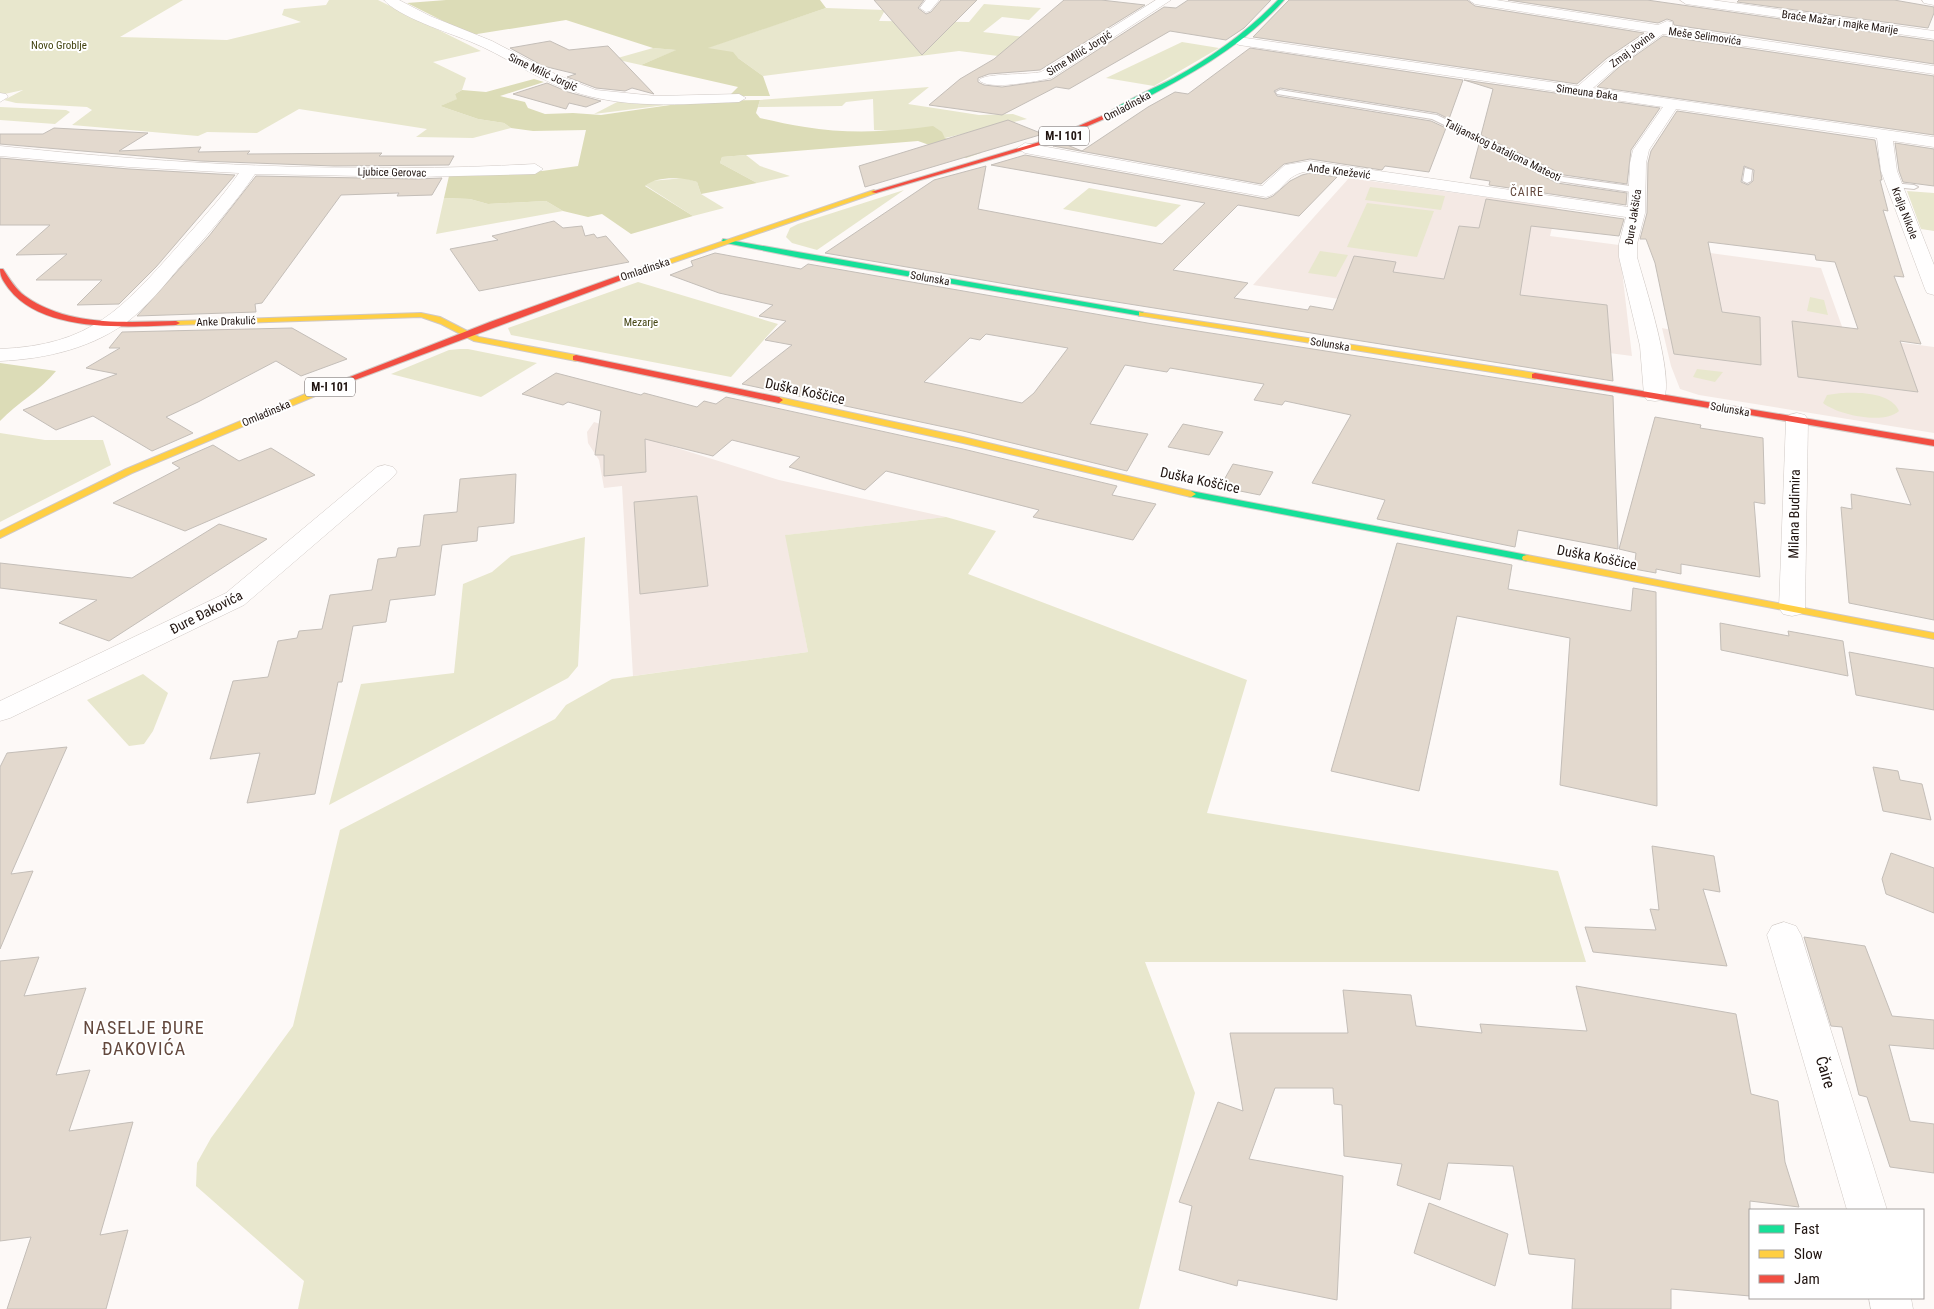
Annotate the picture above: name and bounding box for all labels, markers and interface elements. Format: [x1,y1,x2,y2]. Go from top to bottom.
street label: Braće Mažar i majke Marije [1781,8,1899,37]
street label: Meše Selimovića [1668,25,1742,48]
street label: Sime Milić Jorgić [1044,28,1114,79]
street label: Zmaj Jovina [1607,28,1657,71]
park label: Novo Groblje [31,39,87,52]
street label: Sime Milić Jorgić [506,51,579,94]
street label: Simeuna Đaka [1555,82,1619,103]
street label: Omladinska [1102,89,1153,124]
street label: Talijanskog bataljona Mateoti [1442,117,1563,184]
road number: M-I 101 [1039,126,1089,146]
street label: Anđe Knežević [1307,161,1371,182]
street label: Ljubice Gerovac [357,165,427,180]
district label: ČAIRE [1510,184,1544,199]
street label: Kralja Nikole [1889,185,1920,241]
street label: Đure Jakšića [1623,188,1644,246]
street label: Omladinska [619,255,672,284]
street label: Solunska [909,269,951,288]
street label: Anke Drakulić [196,314,256,329]
park label: Mezarje [624,316,658,329]
street label: Solunska [1309,335,1351,354]
street label: Duška Koščice [764,375,847,407]
road number: M-I 101 [305,378,355,397]
street label: Omladinska [240,397,292,429]
street label: Solunska [1709,400,1751,419]
street label: Duška Koščice [1159,464,1242,496]
street label: Milana Budimira [1785,469,1803,559]
street label: Duška Koščice [1556,541,1639,573]
street label: Đure Đakovića [167,587,245,637]
district label: NASELJE ĐURE ĐAKOVIĆA [83,1017,205,1059]
street label: Čaire [1812,1053,1840,1091]
legend [1749,1209,1924,1299]
text: Fast [1794,1220,1819,1238]
text: Slow [1794,1245,1823,1263]
text: Jam [1794,1270,1820,1288]

